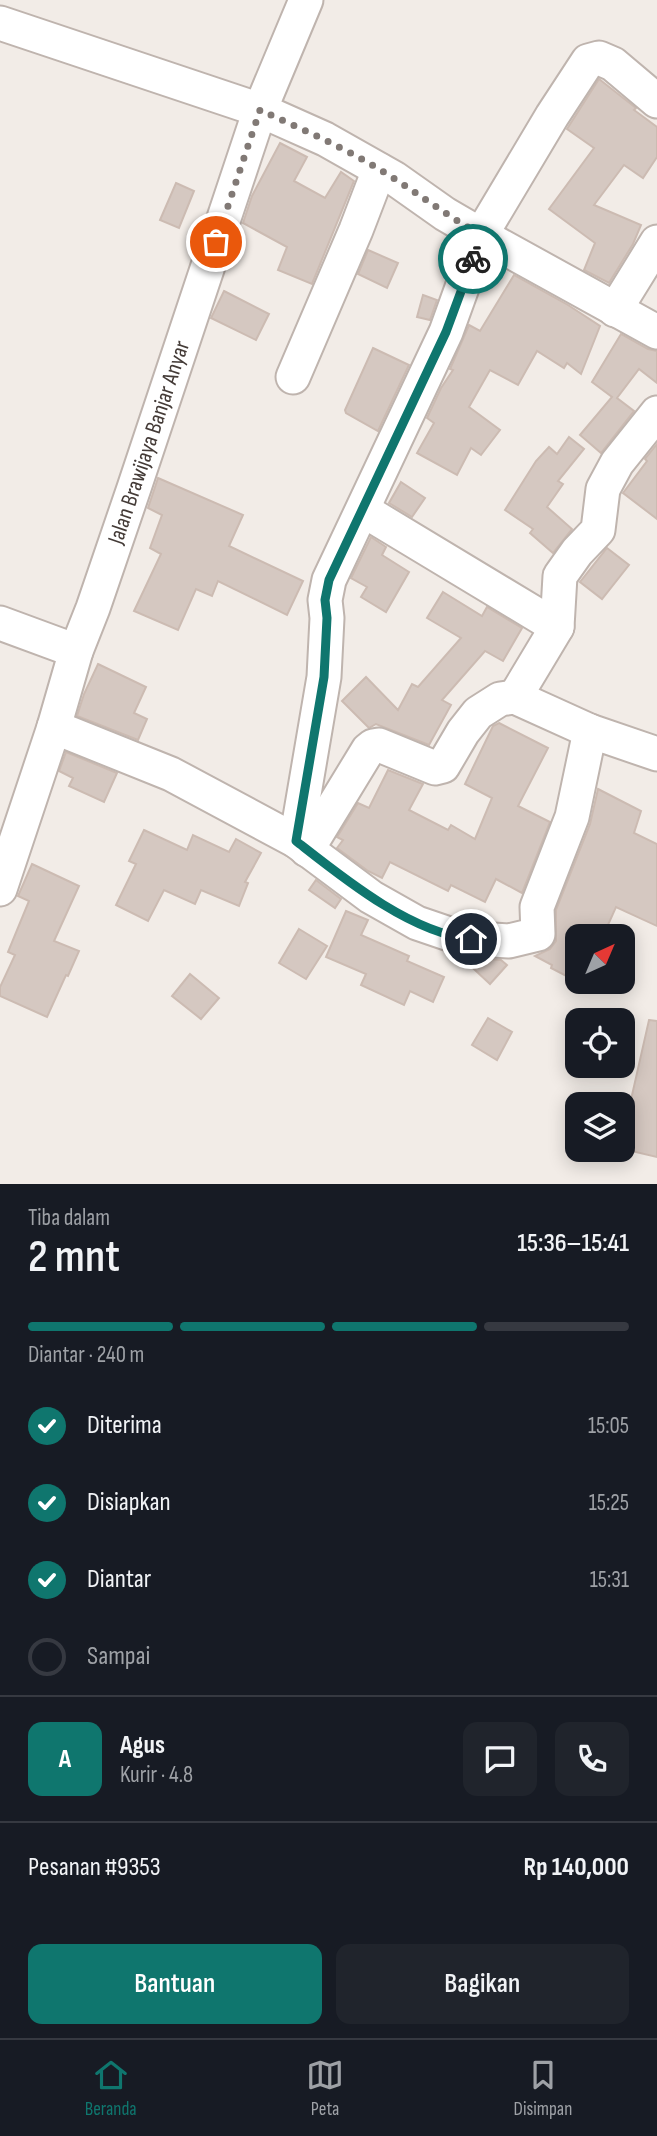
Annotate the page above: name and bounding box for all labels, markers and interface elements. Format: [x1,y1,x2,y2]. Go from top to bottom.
pin [186,212,246,272]
icon: bag [197,223,235,261]
courier [438,224,508,294]
icon: bike [454,240,492,278]
street label: Jalan Brawijaya Banjar Anyar [102,337,196,549]
pin [441,909,501,969]
icon: home [452,920,490,958]
north arrow [565,924,635,994]
map controls [565,924,635,1162]
button: locate [565,1008,635,1078]
button: layers [565,1092,635,1162]
text: Tiba dalam [28,1204,110,1232]
text: 15:36–15:41 [517,1228,629,1259]
text: 2 mnt [28,1230,120,1285]
text: Diantar · 240 m [28,1341,144,1369]
icon: check [28,1407,66,1445]
text: Diterima [87,1410,162,1441]
text: 15:05 [588,1412,629,1440]
icon: check [28,1484,66,1522]
text: Disiapkan [87,1487,171,1518]
text: 15:25 [589,1489,629,1517]
icon: check [28,1561,66,1599]
text: Diantar [87,1564,151,1595]
text: 15:31 [590,1566,629,1594]
text: Sampai [87,1641,150,1672]
button: chat [463,1722,537,1796]
button: phone [555,1722,629,1796]
text: Agus [120,1730,165,1761]
text: A [59,1744,71,1775]
text: Kurir · 4.8 [120,1761,193,1789]
text: Pesanan #9353 [28,1852,161,1883]
text: Rp 140,000 [524,1852,629,1883]
button: Bantuan [28,1944,322,2024]
button: Bagikan [336,1944,629,2024]
tab: Beranda [85,2056,137,2121]
tab: Peta [306,2056,344,2121]
tab: Disimpan [514,2056,572,2121]

